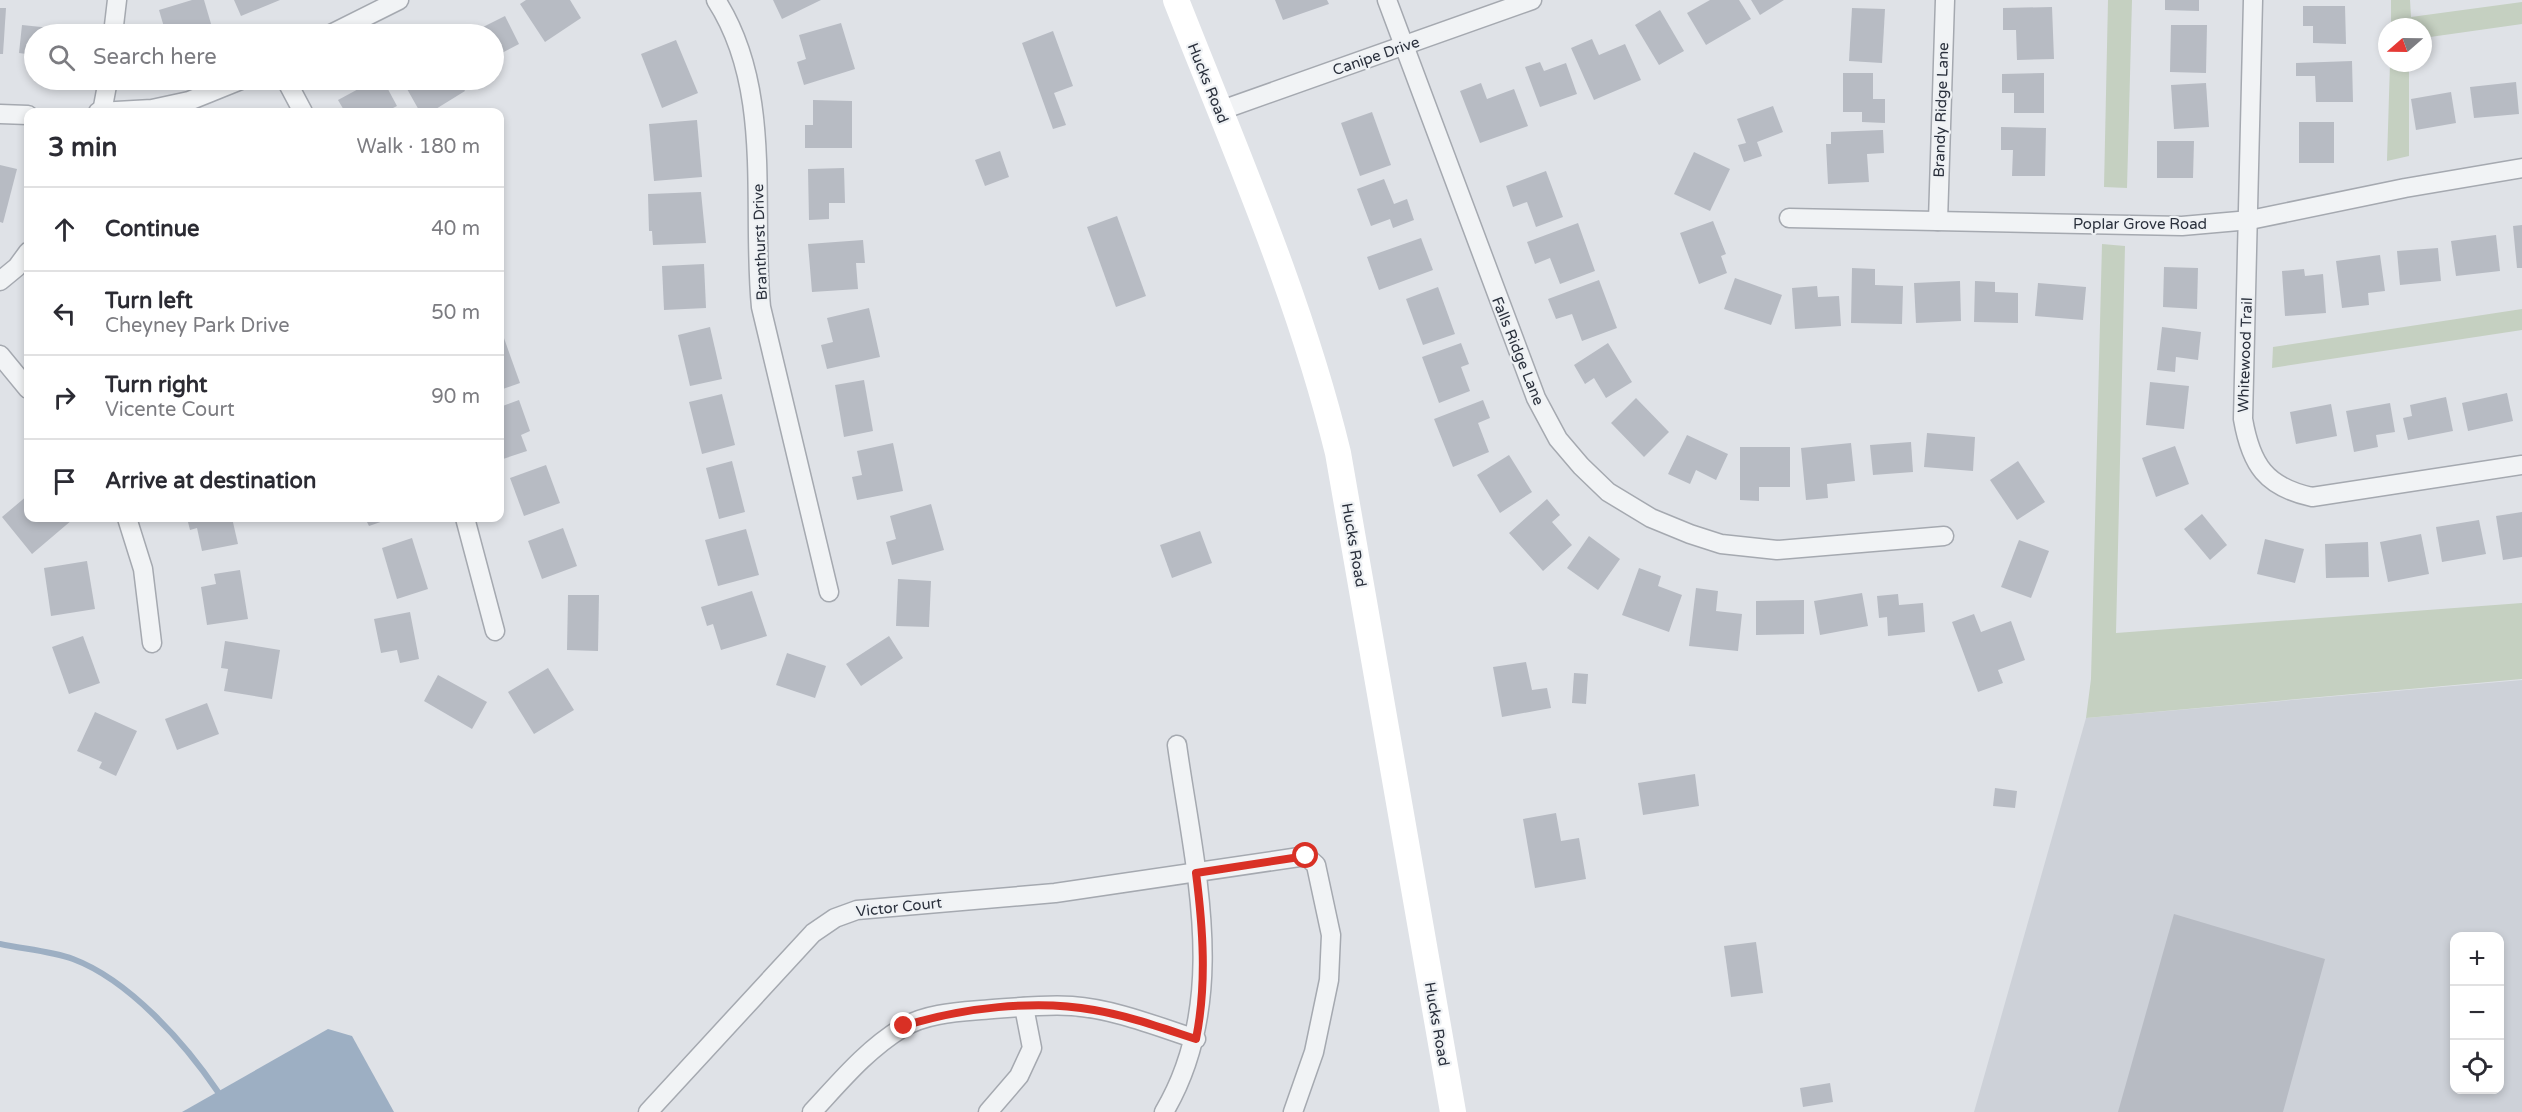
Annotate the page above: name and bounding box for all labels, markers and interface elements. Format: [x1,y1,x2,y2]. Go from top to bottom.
north arrow [2378,18,2432,72]
search box [24,24,504,90]
street label: Canipe Drive [1330,33,1422,79]
street label: Hucks Road [1184,40,1232,126]
icon: search [45,41,78,74]
street label: Brandy Ridge Lane [1930,42,1952,178]
text: Search here [93,44,217,70]
text: 3 min [48,132,117,163]
text: Walk · 180 m [357,135,480,159]
street label: Branthurst Drive [749,183,771,301]
icon: ahead [48,213,81,246]
street label: Poplar Grove Road [2073,215,2207,233]
text: Continue [105,216,200,242]
text: 40 m [431,217,480,241]
text: Turn left [105,288,193,314]
street label: Falls Ridge Lane [1488,294,1548,408]
icon: left [48,297,81,330]
street label: Whitewood Trail [2234,297,2256,413]
text: 50 m [431,301,480,325]
text: Cheyney Park Drive [105,314,290,338]
text: Turn right [105,372,207,398]
icon: right [48,381,81,414]
text: 90 m [431,385,480,409]
text: Vicente Court [105,398,235,422]
icon: arrive [48,465,81,498]
text: Arrive at destination [105,468,316,494]
street label: Hucks Road [1338,502,1370,588]
route start [1292,842,1318,868]
street label: Victor Court [855,894,943,920]
map controls [2450,932,2504,1094]
button: + [2450,932,2504,986]
street label: Hucks Road [1421,981,1453,1067]
button: − [2450,986,2504,1040]
route end [890,1012,916,1038]
button: locate [2450,1040,2504,1094]

